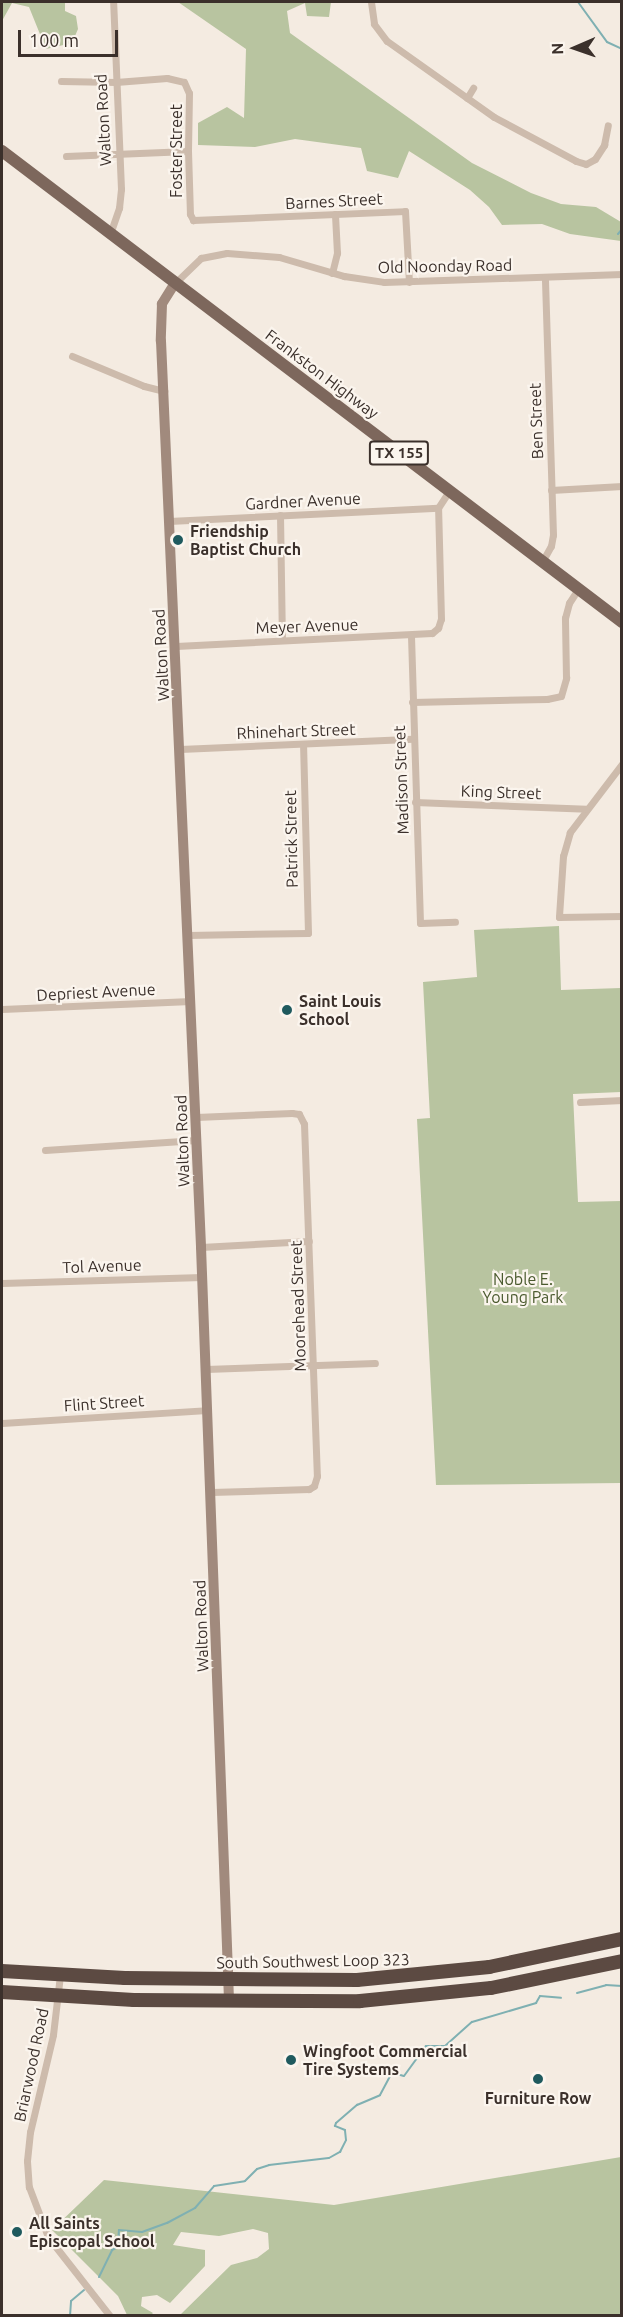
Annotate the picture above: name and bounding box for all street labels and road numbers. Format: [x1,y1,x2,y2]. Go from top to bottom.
street label: Walton Road [91,73,115,167]
street label: Foster Street [166,104,186,198]
street label: Barnes Street [285,189,383,213]
street label: Old Noonday Road [377,255,513,277]
street label: Frankston Highway [262,325,382,423]
street label: Ben Street [525,382,547,460]
road number: TX 155 [368,441,430,465]
street label: Gardner Avenue [245,488,361,514]
street label: Walton Road [149,608,173,702]
street label: Meyer Avenue [255,615,359,637]
street label: Rhinehart Street [236,719,356,743]
street label: Madison Street [390,725,412,835]
street label: King Street [460,781,542,803]
street label: Patrick Street [281,790,301,888]
street label: Depriest Avenue [36,979,156,1005]
street label: Walton Road [171,1095,193,1187]
street label: Moorehead Street [286,1240,310,1372]
street label: Tol Avenue [62,1255,142,1277]
street label: Flint Street [63,1391,145,1415]
street label: Walton Road [190,1580,212,1672]
street label: South Southwest Loop 323 [216,1950,410,1972]
street label: Briarwood Road [10,2006,52,2124]

